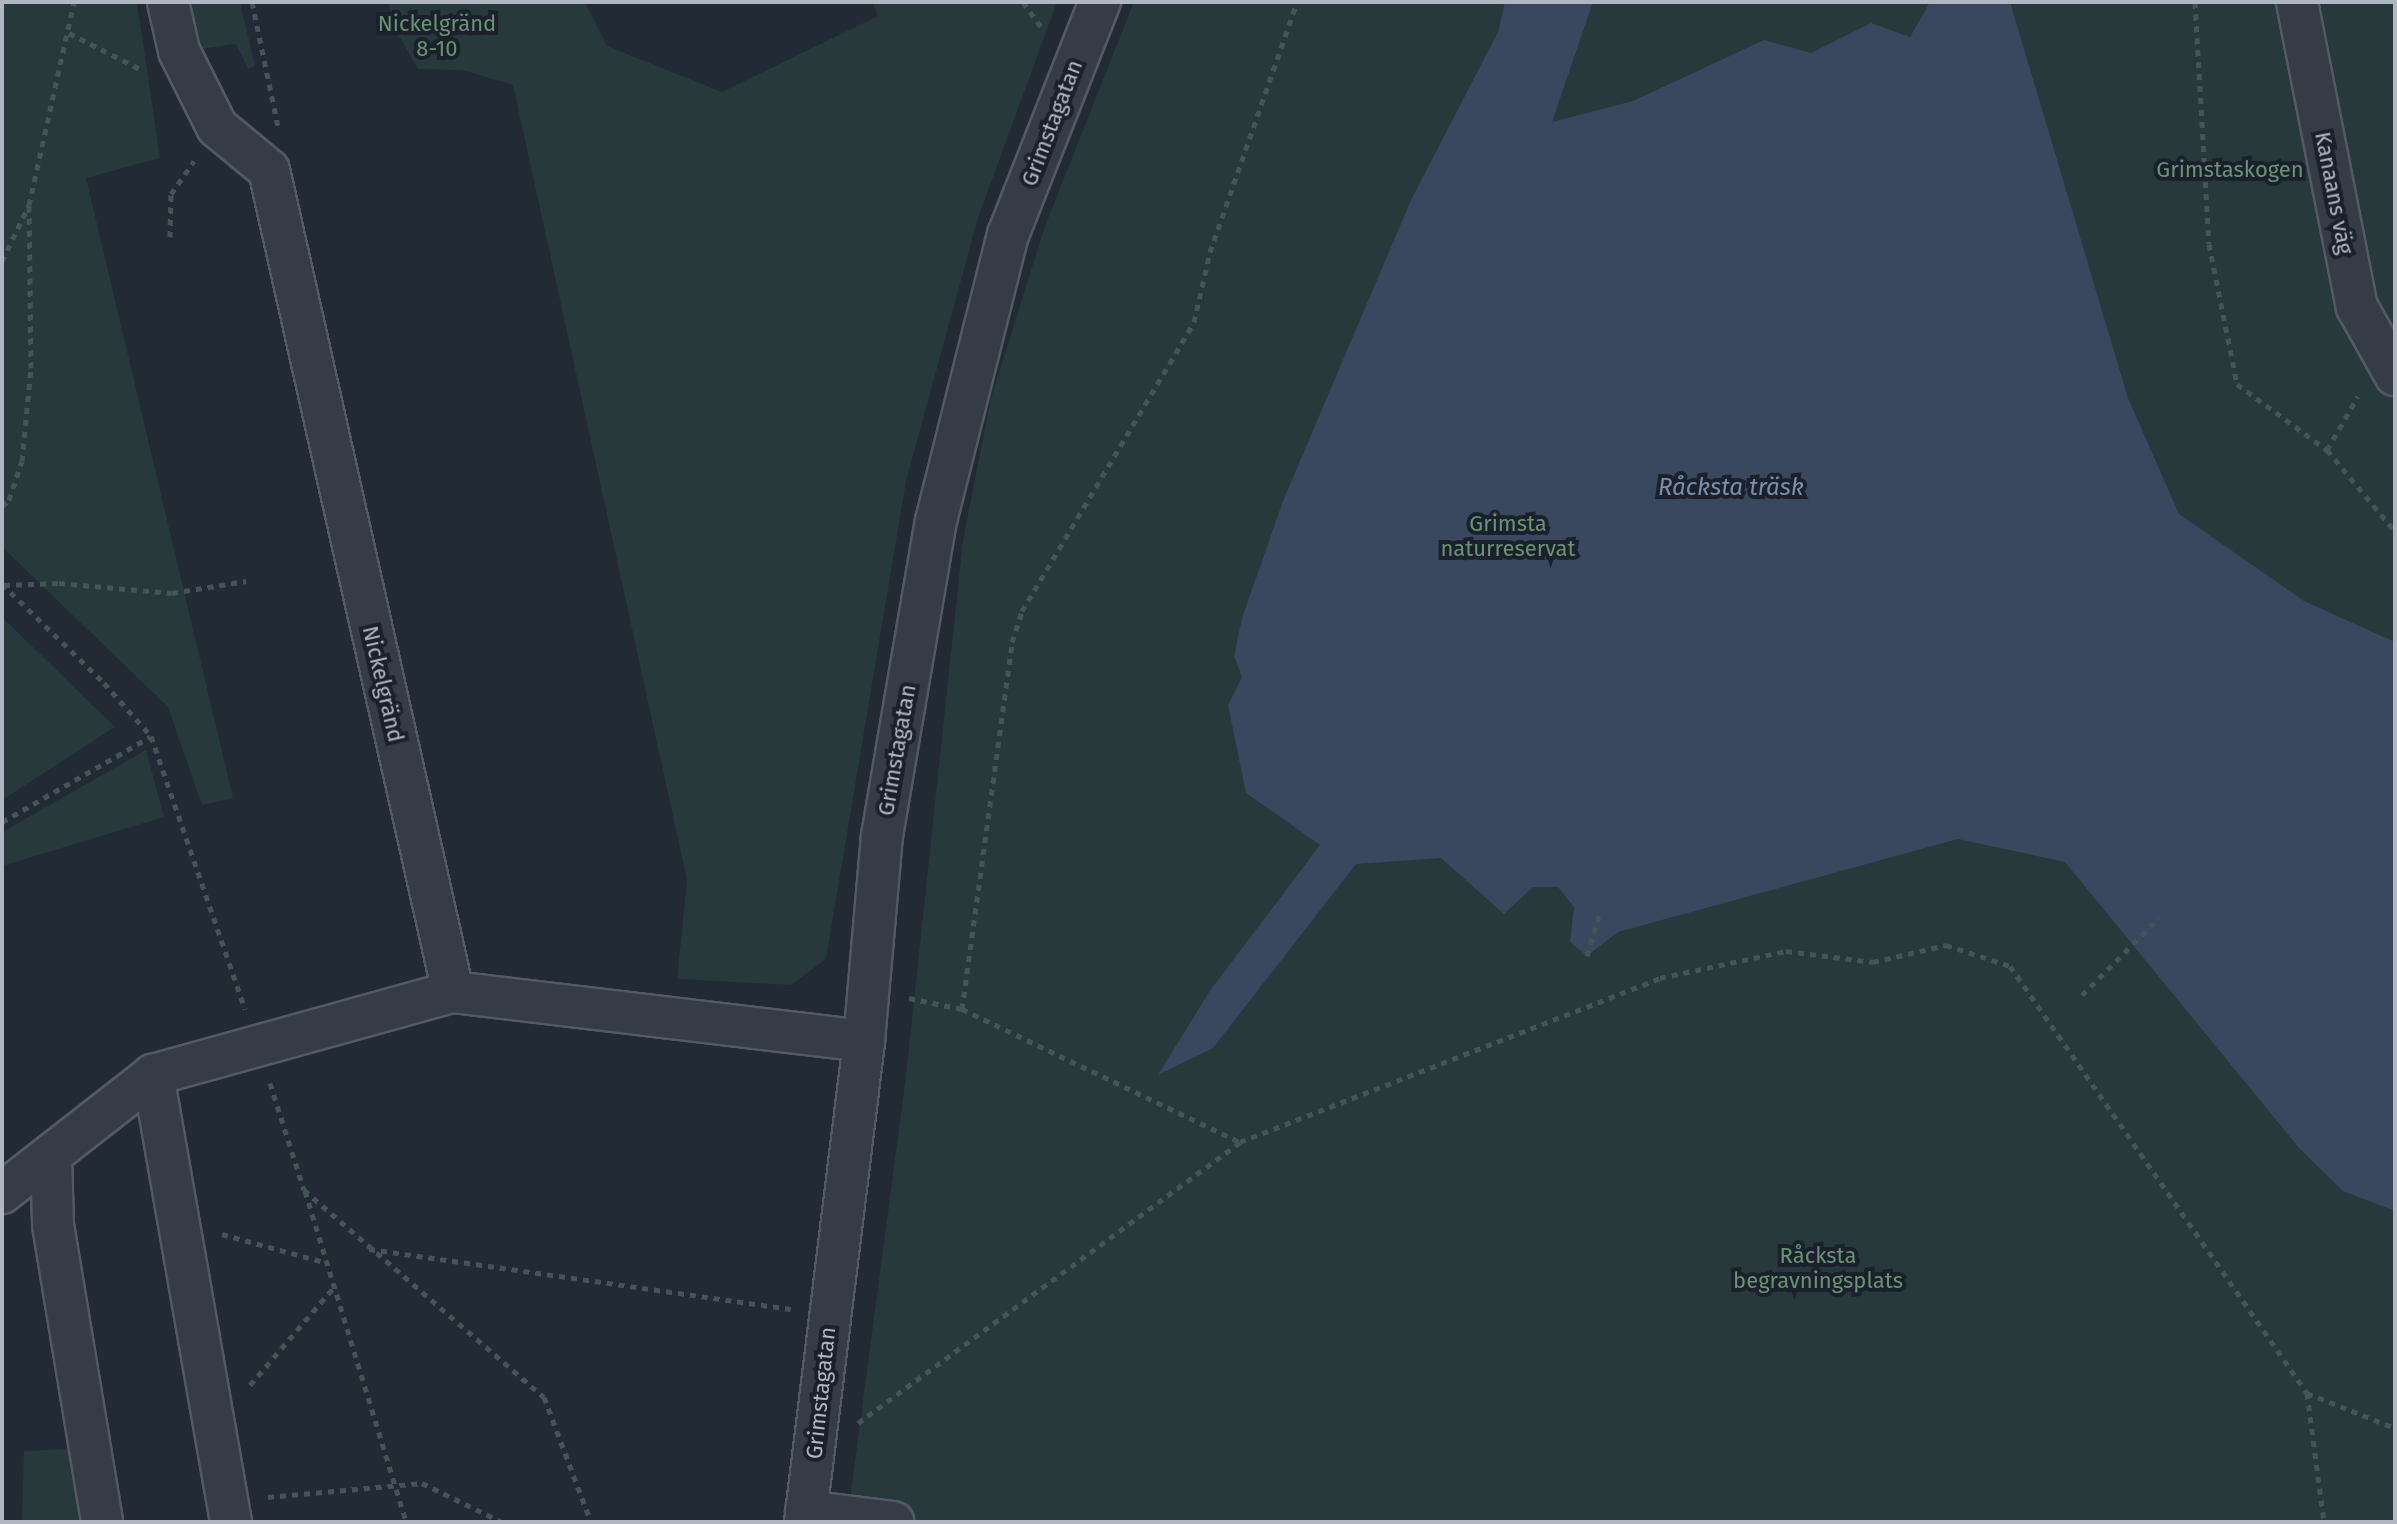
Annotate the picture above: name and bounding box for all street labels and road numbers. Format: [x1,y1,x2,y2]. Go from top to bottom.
street label: Grimstagatan [1016,56,1088,190]
street label: Kanaans väg [2309,130,2359,256]
street label: Nickelgränd [357,623,409,745]
street label: Grimstagatan [872,682,922,818]
street label: Grimstagatan [801,1326,841,1460]

